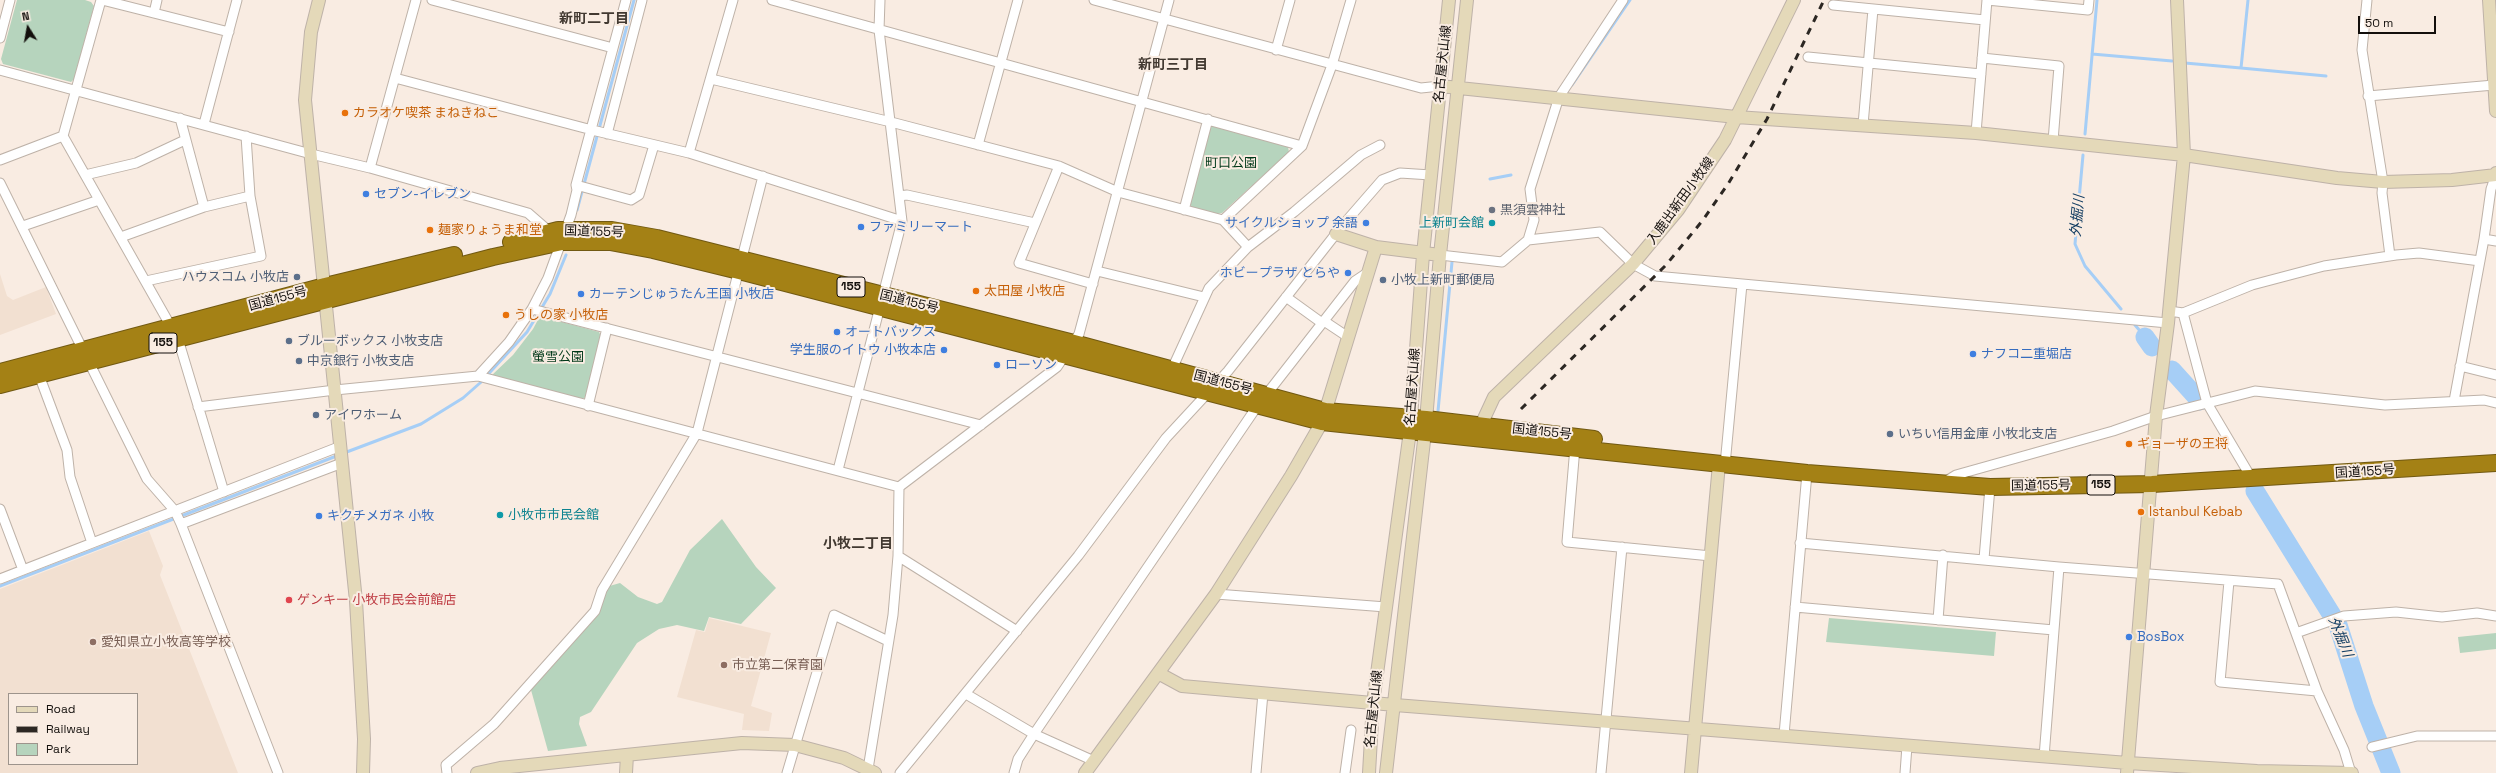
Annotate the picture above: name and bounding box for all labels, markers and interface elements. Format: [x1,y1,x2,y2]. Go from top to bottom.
north arrow [8,8,48,48]
scale bar [2360,8,2438,34]
text: N [21,9,31,24]
district label: 新町二丁目 [559,11,629,27]
text: 50 m [2365,15,2393,31]
street label: 名古屋犬山線 [1431,24,1455,104]
district label: 新町三丁目 [1138,57,1208,73]
place label: カラオケ喫茶 まねきねこ [353,105,499,121]
marker: カラオケ喫茶 まねきねこ [340,108,350,118]
street label: 入鹿出新田小牧線 [1644,154,1718,248]
park label: 町口公園 [1205,155,1257,171]
place label: セブン-イレブン [374,186,471,202]
marker: セブン-イレブン [361,189,371,199]
water label: 外掘川 [2068,194,2088,238]
place label: 黒須雲神社 [1500,202,1565,218]
marker: 黒須雲神社 [1487,205,1497,215]
place label: サイクルショップ 余語 [1225,215,1358,231]
place label: 上新町会館 [1419,215,1484,231]
marker: サイクルショップ 余語 [1361,218,1371,228]
marker: 上新町会館 [1487,218,1497,228]
place label: ファミリーマート [869,219,973,235]
place label: 麺家りょうま和堂 [438,222,542,238]
marker: ファミリーマート [856,222,866,232]
street label: 国道155号 [564,223,624,241]
marker: 麺家りょうま和堂 [425,225,435,235]
place label: ホビープラザ とらや [1220,265,1340,281]
marker: ホビープラザ とらや [1343,268,1353,278]
place label: ハウスコム 小牧店 [182,269,289,285]
marker: ハウスコム 小牧店 [292,272,302,282]
place label: 小牧上新町郵便局 [1391,272,1495,288]
marker: 小牧上新町郵便局 [1378,275,1388,285]
road number: 155 [837,277,865,297]
place label: 太田屋 小牧店 [984,283,1065,299]
street label: 国道155号 [247,284,309,314]
place label: カーテンじゅうたん王国 小牧店 [589,286,774,302]
marker: 太田屋 小牧店 [971,286,981,296]
street label: 国道155号 [878,287,940,317]
marker: カーテンじゅうたん王国 小牧店 [576,289,586,299]
place label: うしの家 小牧店 [514,307,608,323]
marker: うしの家 小牧店 [501,310,511,320]
place label: オートバックス [845,324,936,340]
marker: オートバックス [832,327,842,337]
road number: 155 [149,333,177,353]
place label: ブルーボックス 小牧支店 [297,333,443,349]
marker: ブルーボックス 小牧支店 [284,336,294,346]
place label: 学生服のイトウ 小牧本店 [790,342,936,358]
marker: 学生服のイトウ 小牧本店 [939,345,949,355]
place label: ナフコ二重堀店 [1981,346,2072,362]
street label: 名古屋犬山線 [1402,348,1424,426]
park label: 螢雪公園 [532,349,584,365]
marker: ナフコ二重堀店 [1968,349,1978,359]
place label: 中京銀行 小牧支店 [307,353,414,369]
marker: 中京銀行 小牧支店 [294,356,304,366]
place label: ローソン [1005,357,1057,373]
marker: ローソン [992,360,1002,370]
street label: 国道155号 [1192,368,1254,398]
place label: アイワホーム [324,407,402,423]
marker: アイワホーム [311,410,321,420]
street label: 国道155号 [1511,421,1573,443]
place label: いちい信用金庫 小牧北支店 [1898,426,2057,442]
marker: いちい信用金庫 小牧北支店 [1885,429,1895,439]
place label: ギョーザの王将 [2137,436,2228,452]
marker: ギョーザの王将 [2124,439,2134,449]
street label: 国道155号 [2335,462,2395,482]
road number: 155 [2087,475,2115,495]
street label: 国道155号 [2011,478,2071,494]
place label: Istanbul Kebab [2149,504,2243,520]
place label: 小牧市市民会館 [508,507,599,523]
marker: Istanbul Kebab [2136,507,2146,517]
place label: キクチメガネ 小牧 [327,508,434,524]
marker: 小牧市市民会館 [495,510,505,520]
marker: キクチメガネ 小牧 [314,511,324,521]
district label: 小牧二丁目 [823,536,893,552]
place label: ゲンキー 小牧市民会前館店 [297,592,456,608]
marker: ゲンキー 小牧市民会前館店 [284,595,294,605]
water label: 外掘川 [2324,614,2356,660]
place label: BosBox [2137,629,2184,645]
marker: BosBox [2124,632,2134,642]
place label: 愛知県立小牧高等学校 [101,634,231,650]
marker: 愛知県立小牧高等学校 [88,637,98,647]
place label: 市立第二保育園 [732,657,823,673]
marker: 市立第二保育園 [719,660,729,670]
street label: 名古屋犬山線 [1362,669,1386,749]
legend [8,693,138,765]
text: Road [46,701,75,717]
text: Railway [46,721,90,737]
text: Park [46,741,71,757]

